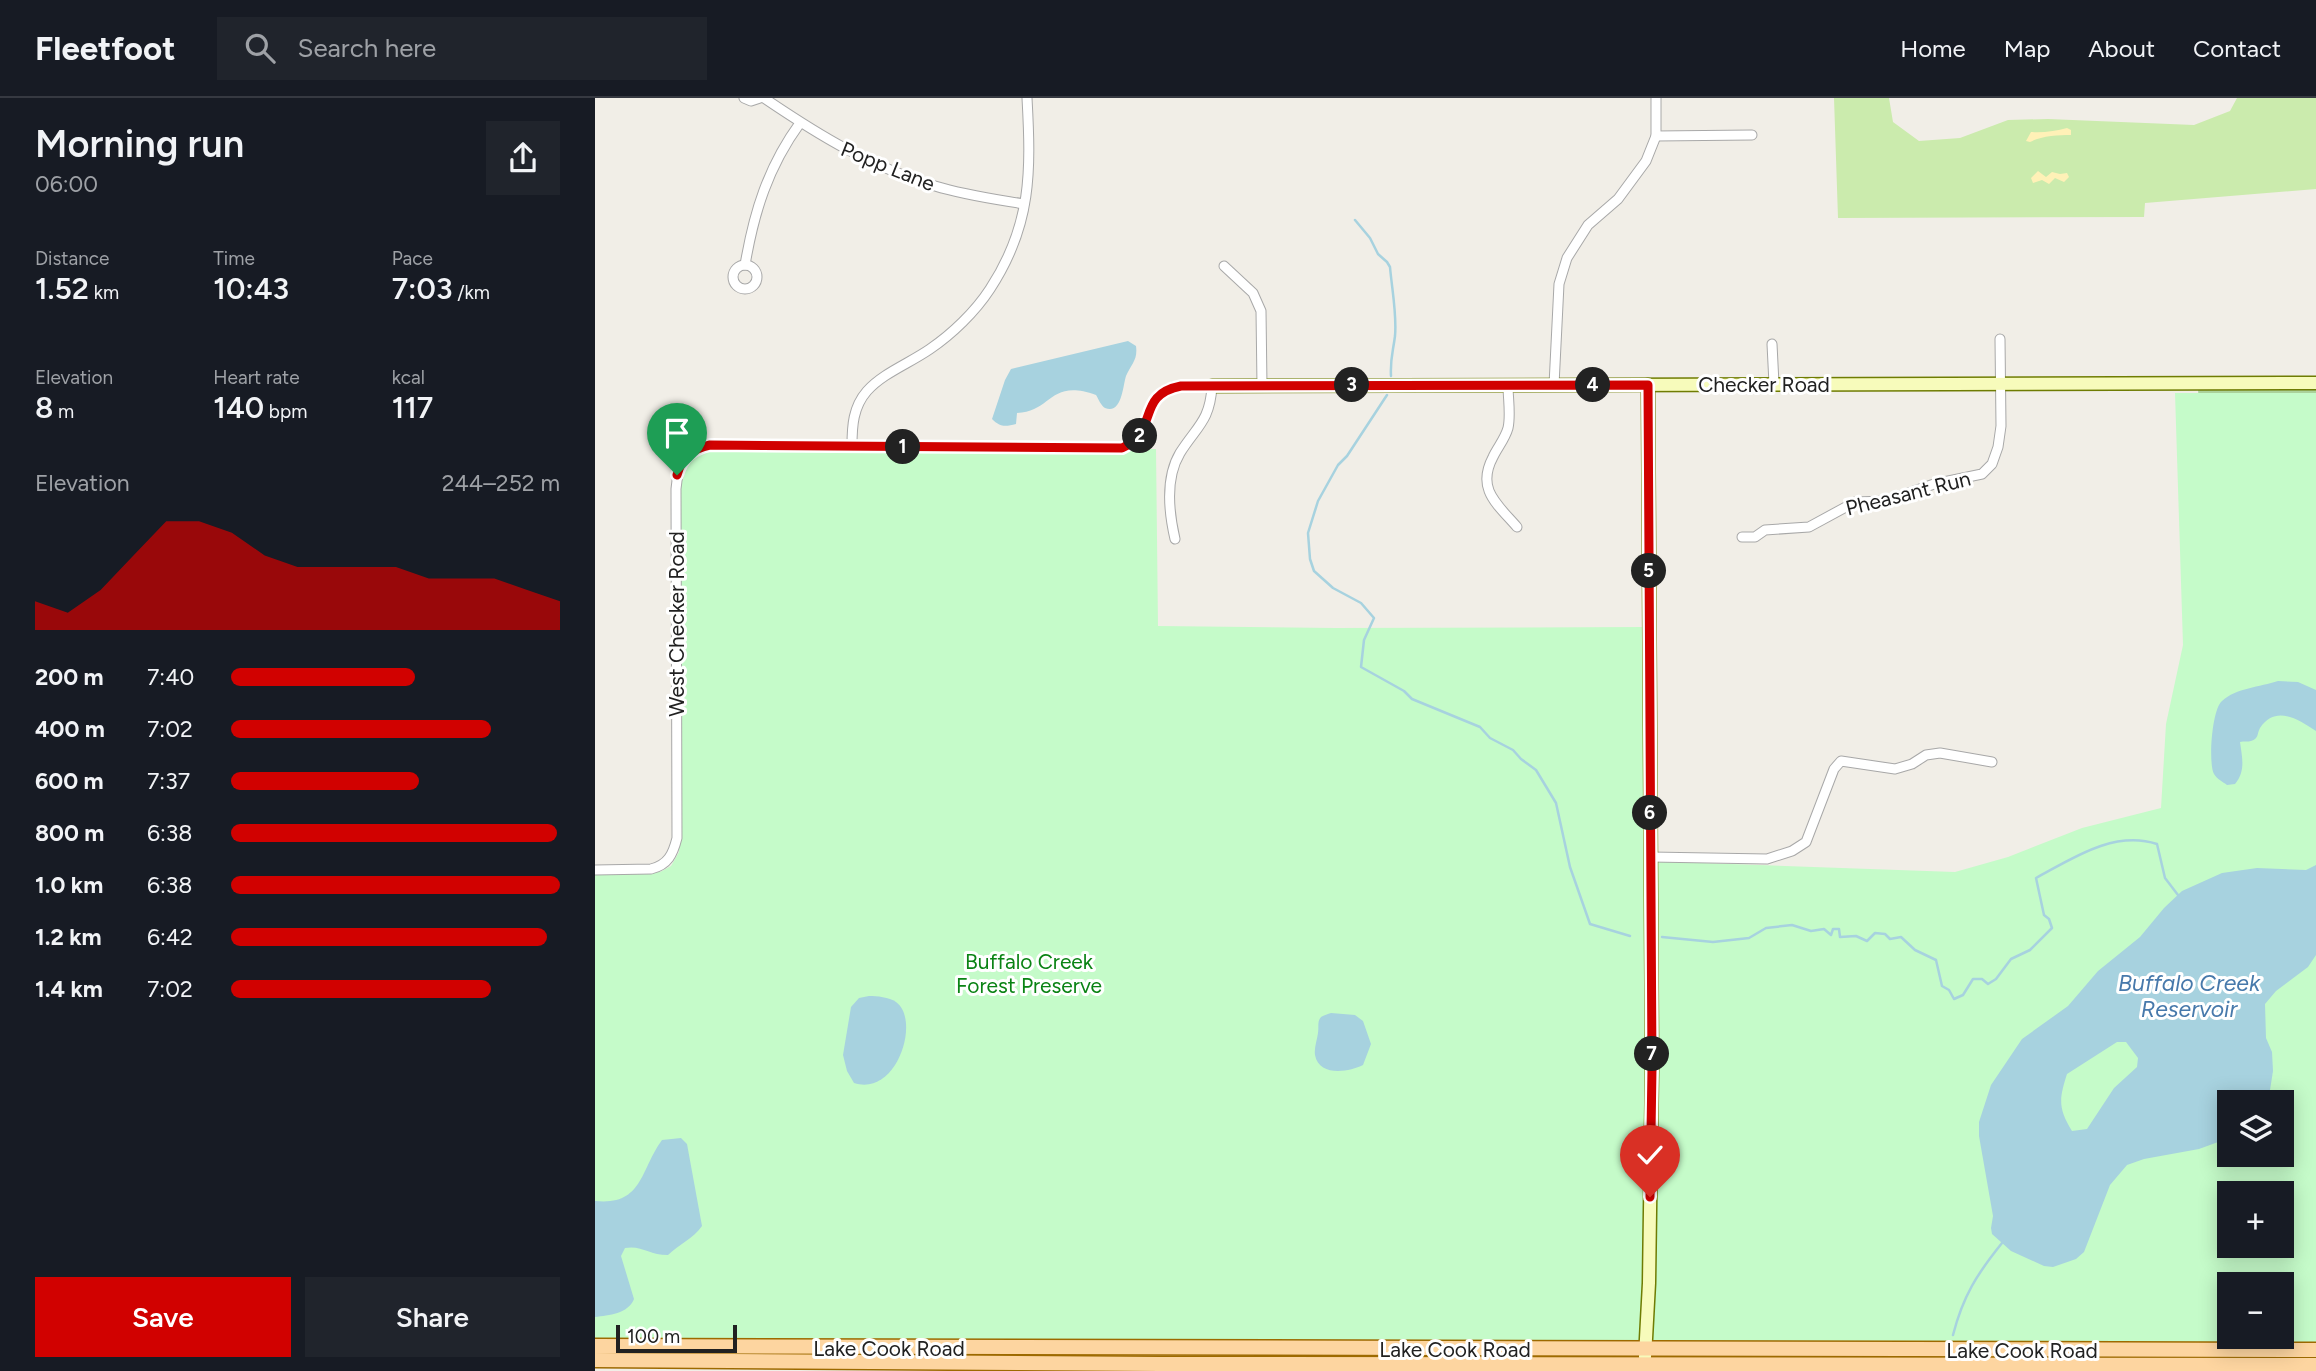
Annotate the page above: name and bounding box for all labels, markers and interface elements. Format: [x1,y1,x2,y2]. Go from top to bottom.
search box [217,17,707,80]
text: Fleetfoot [35,29,175,68]
icon: search [241,29,279,67]
text: Search here [297,32,436,64]
text: Home [1900,34,1966,63]
text: Map [2004,34,2050,63]
text: About [2088,34,2155,63]
text: Contact [2193,34,2281,63]
text: Morning run [35,121,244,167]
button: share [486,121,560,195]
street label: Popp Lane [837,136,939,196]
text: 06:00 [35,170,98,198]
text: Distance [35,247,109,270]
text: Time [213,247,255,270]
text: Pace [392,247,433,270]
text: 1.52 [35,270,89,307]
text: 10:43 [213,270,289,307]
text: 7:03 [392,270,452,307]
text: km [89,281,119,304]
text: /km [452,281,490,304]
text: Elevation [35,366,113,389]
text: Heart rate [213,366,300,389]
text: kcal [392,366,425,389]
pin: 3 [1335,368,1369,402]
pin: 4 [1576,368,1611,402]
street label: Checker Road [1698,372,1830,397]
text: 3 [1346,373,1357,396]
text: 4 [1586,373,1599,396]
text: 8 [35,389,53,426]
text: 140 [213,389,264,426]
text: 117 [392,389,433,426]
text: m [53,400,74,423]
text: bpm [264,400,307,423]
pin [647,403,707,475]
icon: arrive [658,414,696,452]
pin: 2 [1123,418,1157,454]
text: 2 [1134,424,1145,447]
pin: 1 [885,430,921,464]
text: 1 [898,435,907,458]
street label: Pheasant Run [1843,465,1973,521]
text: Elevation [35,469,130,497]
text: 244–252 m [442,469,560,497]
street label: West Checker Road [664,531,689,717]
pin: 5 [1631,554,1667,588]
text: 5 [1643,559,1654,582]
text: 200 m [35,663,104,691]
text: 7:40 [147,663,194,691]
text: 400 m [35,715,105,743]
text: 7:02 [147,715,193,743]
text: 600 m [35,767,104,795]
text: 7:37 [147,767,190,795]
pin: 6 [1633,796,1667,830]
text: 6 [1644,801,1655,824]
text: 800 m [35,819,104,847]
text: 6:38 [147,819,192,847]
text: 1.0 km [35,871,103,899]
text: 6:38 [147,871,192,899]
text: 1.2 km [35,923,102,951]
text: 6:42 [147,923,193,951]
park label: Buffalo Creek Forest Preserve [956,949,1102,998]
water label: Buffalo Creek Reservoir [2118,969,2261,1023]
text: 1.4 km [35,975,103,1003]
text: 7:02 [147,975,193,1003]
pin: 7 [1635,1037,1669,1072]
text: 7 [1646,1042,1657,1065]
map controls [2217,1090,2294,1349]
button: layers [2217,1090,2294,1167]
pin [1620,1125,1680,1197]
icon: check [1631,1136,1669,1174]
button: + [2217,1181,2294,1258]
button: − [2217,1272,2294,1349]
button: Save [35,1277,291,1357]
button: Share [305,1277,560,1357]
scale bar [616,1322,737,1354]
text: 100 m [627,1325,680,1348]
street label: Lake Cook Road [813,1336,965,1361]
street label: Lake Cook Road [1379,1337,1531,1362]
street label: Lake Cook Road [1946,1338,2098,1363]

